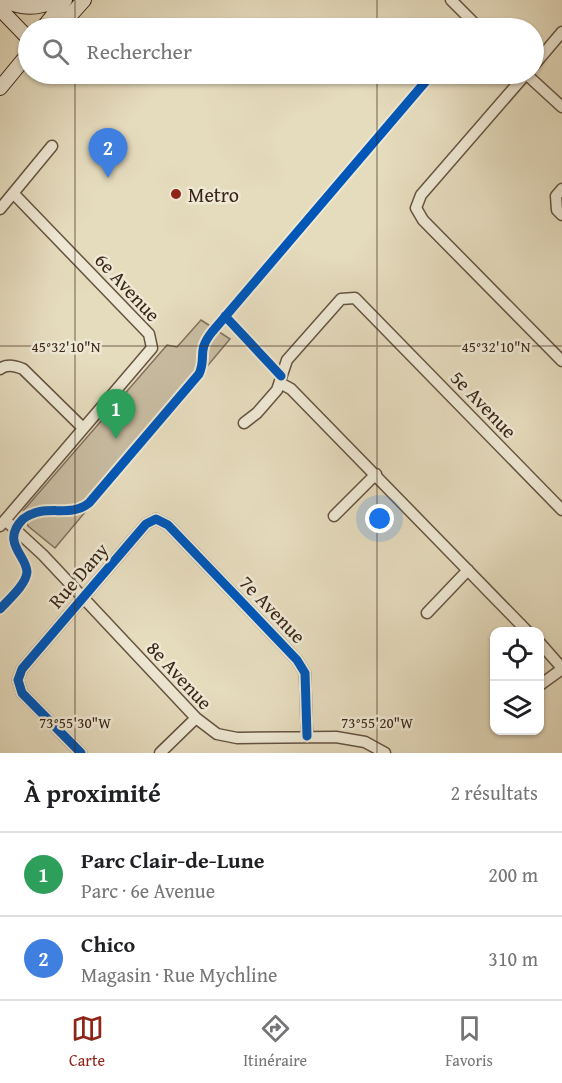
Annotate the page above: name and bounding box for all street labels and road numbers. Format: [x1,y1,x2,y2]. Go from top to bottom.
street label: 6e Avenue [88,246,168,328]
street label: 5e Avenue [444,363,524,445]
street label: Rue Dany [41,536,115,614]
street label: 7e Avenue [233,568,313,650]
street label: 8e Avenue [140,634,220,716]

